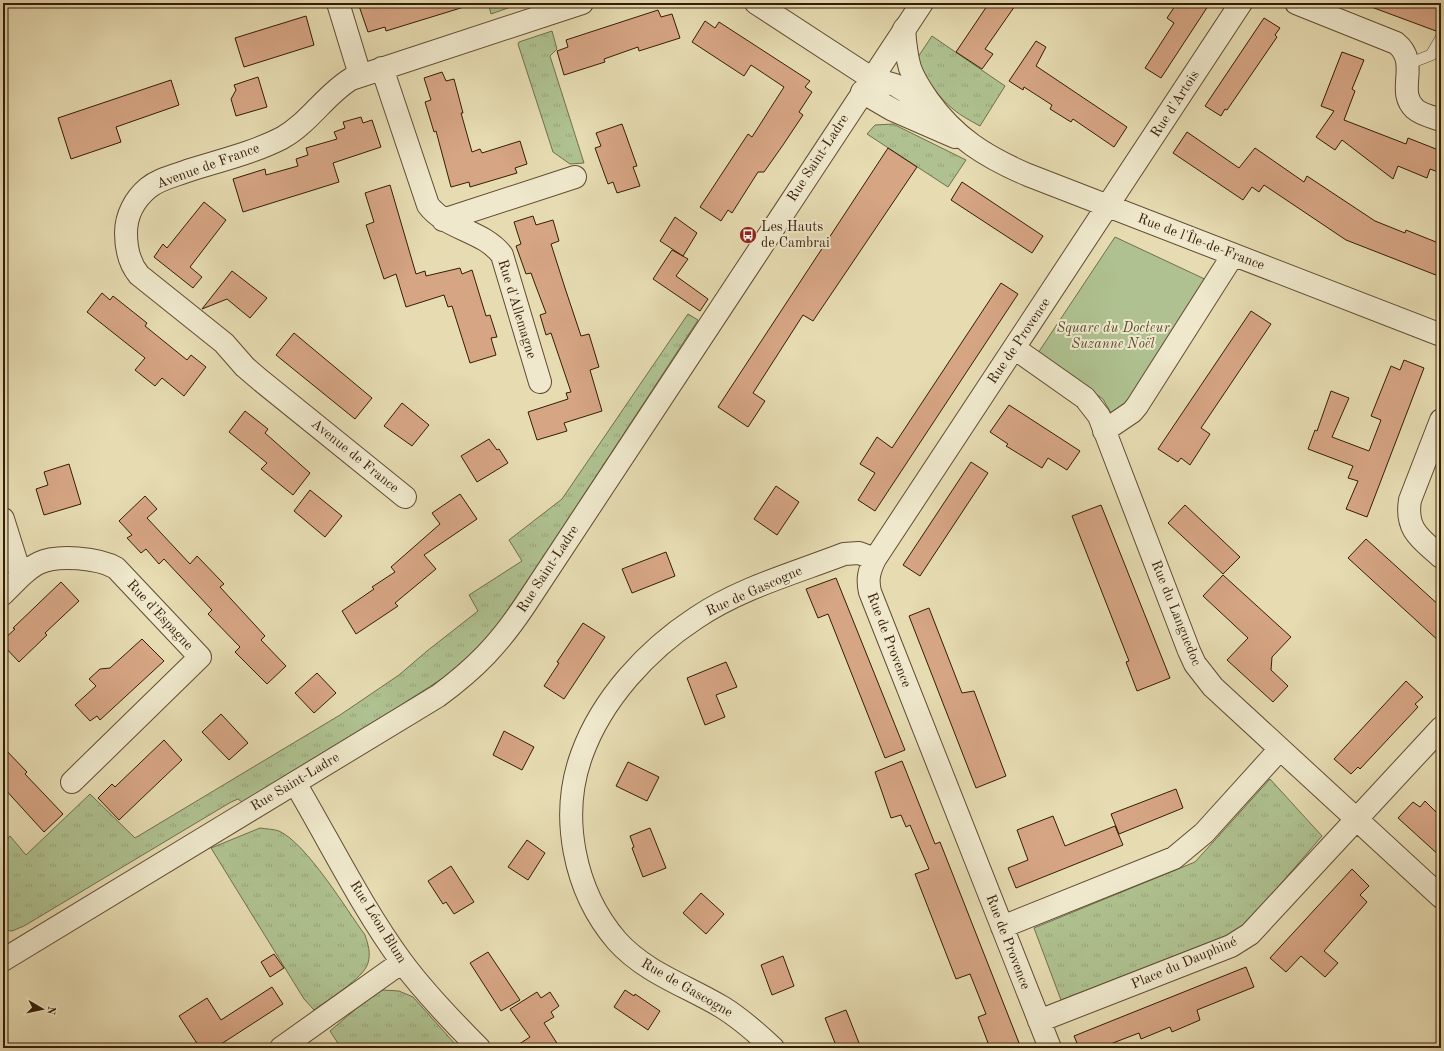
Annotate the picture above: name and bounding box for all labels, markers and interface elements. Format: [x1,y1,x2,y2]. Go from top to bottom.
street label: Rue d'Artois [1148,68,1202,140]
street label: Rue Saint-Ladre [785,112,851,204]
street label: Avenue de France [155,141,261,191]
street label: Rue de l'Île-de-France [1136,209,1267,273]
place label: Les Hauts de Cambrai [761,220,830,250]
bus stop icon: Les Hauts de Cambrai [738,225,758,245]
street label: Rue d'Allemagne [495,258,539,360]
street label: Rue de Provence [985,295,1053,387]
park label: Square du Docteur Suzanne Noël [1056,321,1171,351]
street label: Avenue de France [309,416,401,496]
street label: Rue Saint-Ladre [515,523,581,615]
street label: Rue du Languedoc [1148,558,1204,668]
street label: Rue de Gascogne [704,564,804,618]
street label: Rue d'Espagne [124,577,196,653]
street label: Rue de Provence [864,591,914,689]
street label: Rue Saint-Ladre [248,750,342,814]
street label: Rue Léon Blum [347,878,409,966]
street label: Rue de Provence [983,893,1033,991]
street label: Place du Dauphiné [1129,934,1239,992]
street label: Rue de Gascogne [639,956,735,1020]
north arrow [22,989,62,1029]
text: N [44,1005,56,1016]

